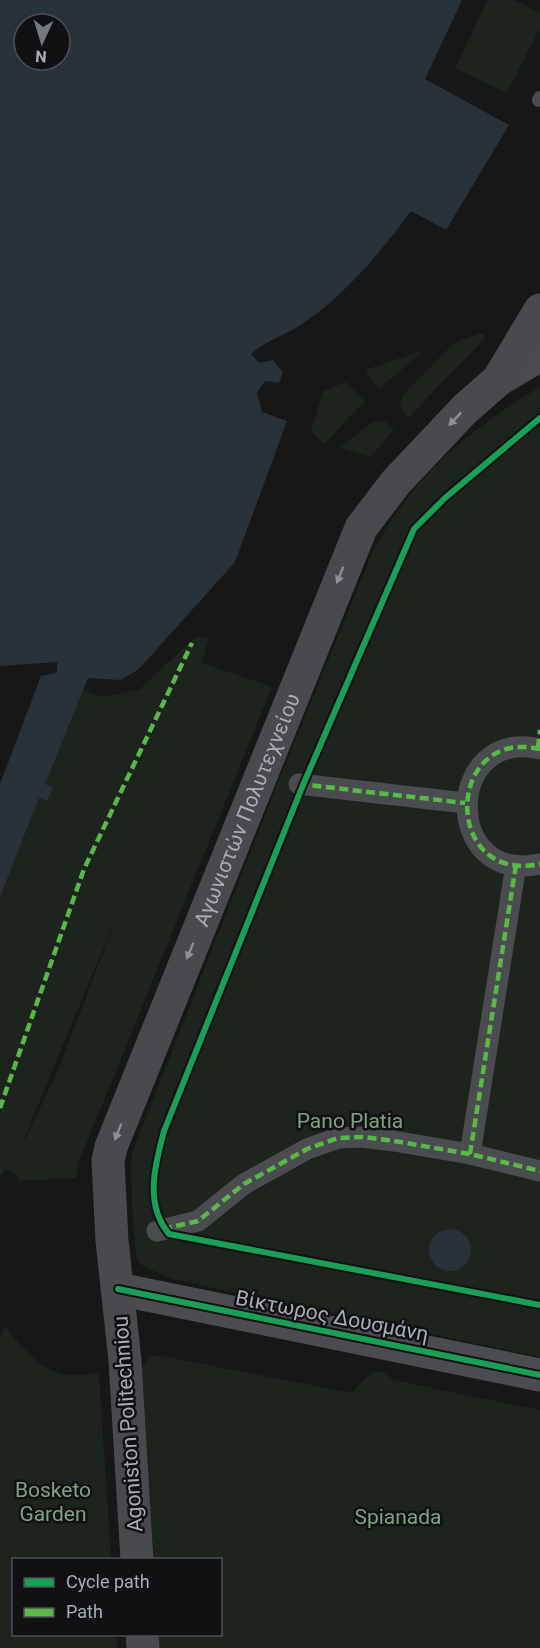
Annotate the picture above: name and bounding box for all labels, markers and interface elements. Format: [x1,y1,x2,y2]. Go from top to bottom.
north arrow [12,12,72,72]
text: N [35,47,47,66]
one-way arrow [448,412,462,426]
one-way arrow [335,566,345,584]
street label: Αγωνιστών Πολυτεχνείου [189,690,305,930]
one-way arrow [185,942,194,960]
park label: Pano Platia [297,1109,403,1133]
one-way arrow [112,1123,122,1141]
street label: Βίκτωρος Δουσμάνη [233,1286,431,1346]
street label: Agoniston Politechniou [108,1315,148,1533]
park label: Bosketo Garden [15,1478,91,1526]
park label: Spianada [354,1505,442,1529]
legend [12,1558,222,1636]
text: Cycle path [66,1571,150,1592]
text: Path [66,1601,103,1622]

